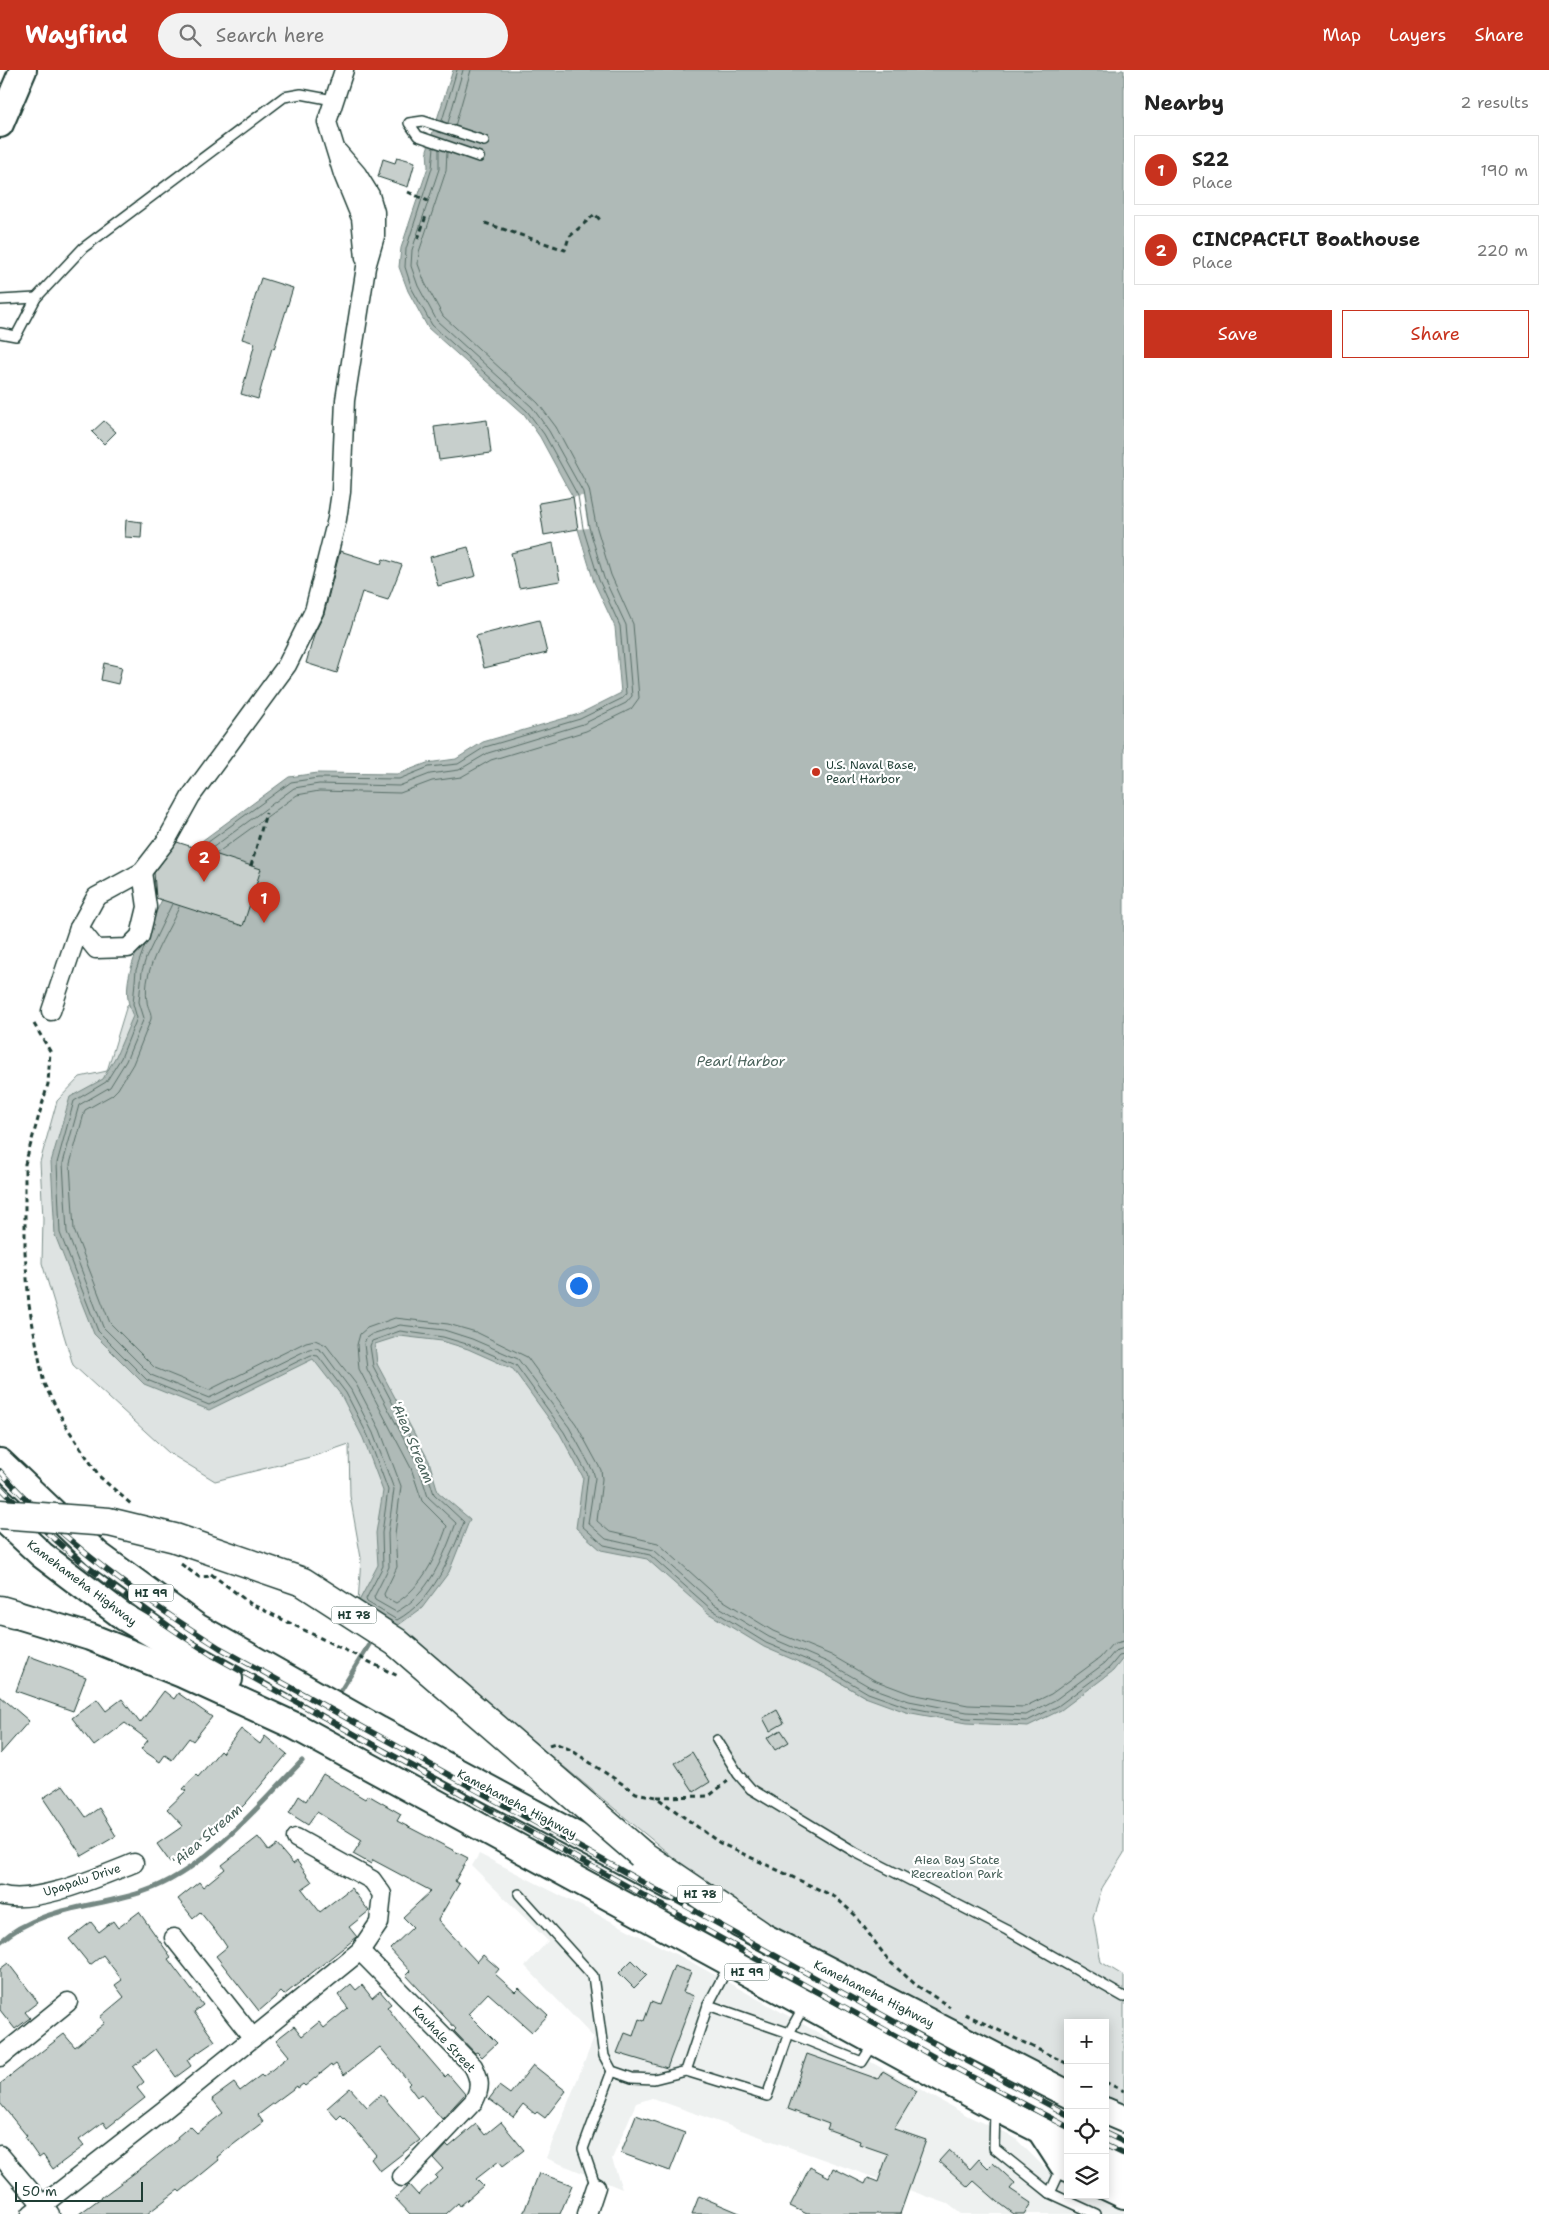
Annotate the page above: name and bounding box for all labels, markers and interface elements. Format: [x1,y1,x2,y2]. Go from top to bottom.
search box [158,13,508,58]
text: Wayfind [25,19,128,51]
icon: search [176,21,204,49]
text: Search here [216,23,324,48]
text: Map [1323,23,1361,47]
text: Layers [1389,23,1446,47]
text: Share [1474,23,1524,47]
text: Nearby [1144,89,1224,117]
text: 2 results [1460,92,1529,113]
text: S22 [1192,147,1229,172]
text: 1 [1157,160,1165,181]
text: 190 m [1481,160,1528,181]
text: Place [1192,172,1233,193]
text: CINCPACFLT Boathouse [1192,227,1420,252]
text: 2 [1155,240,1167,261]
text: 220 m [1476,240,1528,261]
text: Place [1192,252,1233,273]
button: Save [1144,310,1332,358]
button: Share [1342,310,1529,358]
place label: U.S. Naval Base, Pearl Harbor [826,757,917,787]
marker: U.S. Naval Base, Pearl Harbor [810,766,822,778]
pin: 2 [188,841,220,882]
pin: 1 [248,882,280,923]
water label: Pearl Harbor [697,1052,786,1070]
your location [566,1273,592,1299]
water label: ʻAiea Stream [388,1398,438,1486]
street label: Kamehameha Highway [24,1536,140,1630]
road number: HI 99 [128,1585,174,1602]
road number: HI 78 [332,1606,376,1624]
street label: Kamehameha Highway [454,1766,580,1842]
water label: ʻAiea Stream [168,1800,246,1870]
park label: Aiea Bay State Recreation Park [911,1852,1003,1882]
street label: Upapalu Drive [41,1860,123,1900]
road number: HI 78 [678,1886,722,1902]
street label: Kamehameha Highway [811,1957,937,2031]
road number: HI 99 [724,1964,770,1980]
street label: Kauhale Street [409,2002,479,2076]
map controls [1064,2019,1109,2199]
button: + [1064,2019,1109,2064]
button: − [1064,2064,1109,2109]
button: locate [1064,2109,1109,2154]
button: layers [1064,2154,1109,2199]
scale bar [15,2179,142,2202]
text: 50 m [22,2182,57,2200]

